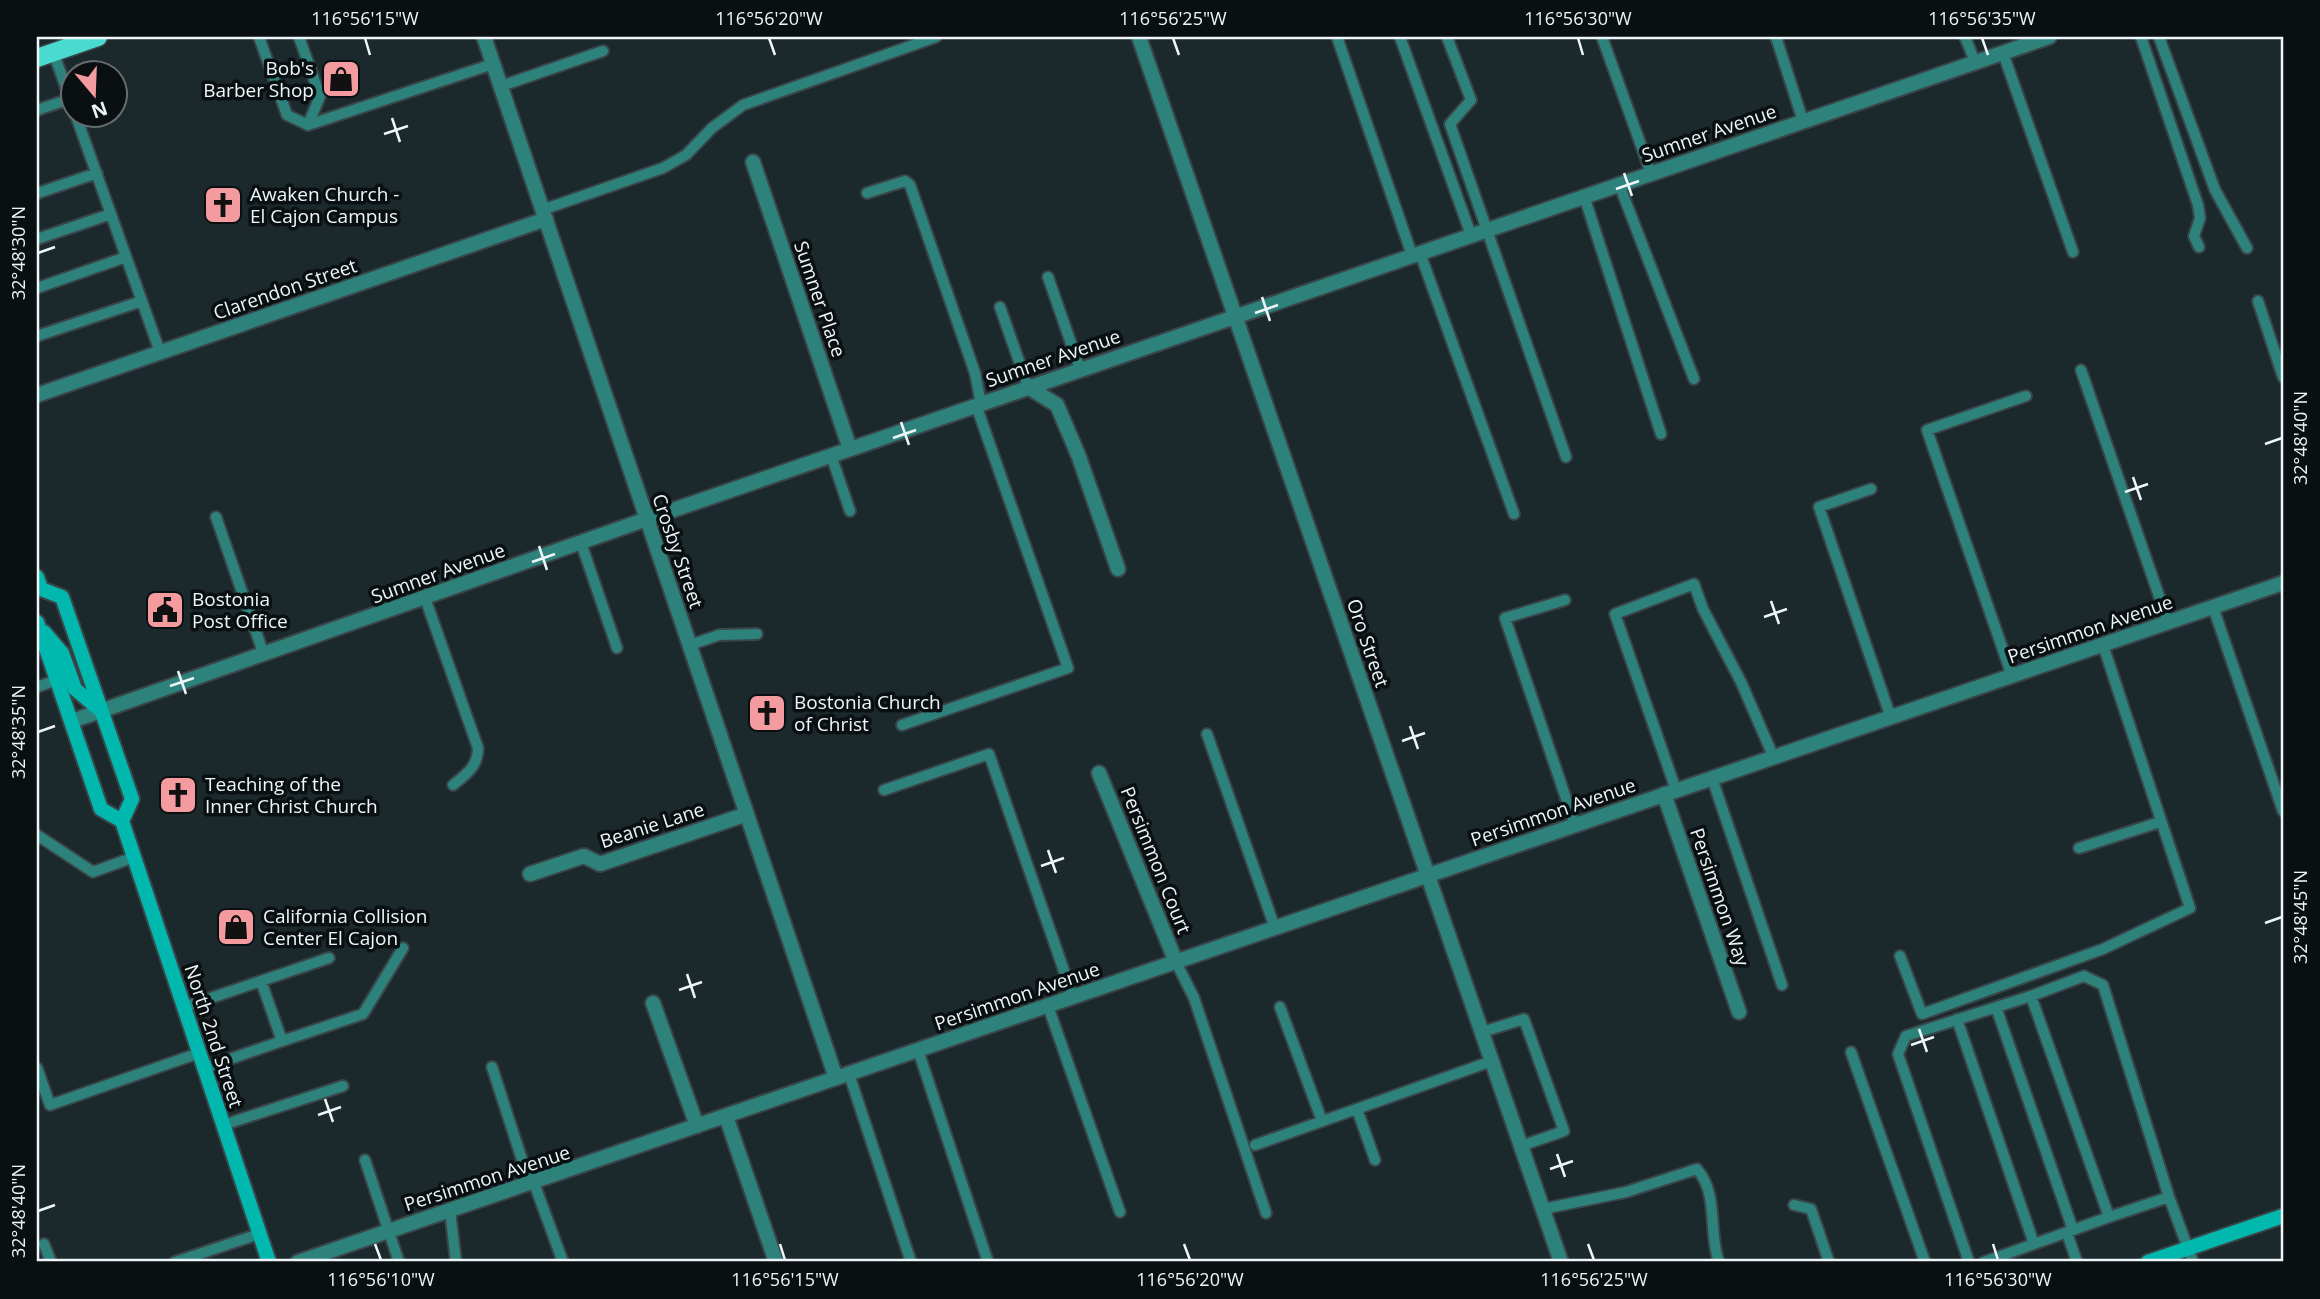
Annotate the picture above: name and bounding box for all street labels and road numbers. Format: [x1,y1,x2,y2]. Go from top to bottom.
street label: Sumner Avenue [1638,98,1780,168]
street label: Sumner Place [788,237,852,361]
street label: Clarendon Street [210,252,360,326]
street label: Sumner Avenue [982,323,1124,393]
street label: Crosby Street [646,490,710,612]
street label: Sumner Avenue [367,537,509,609]
street label: Persimmon Avenue [2004,589,2176,669]
street label: Oro Street [1341,595,1395,691]
street label: Persimmon Avenue [1467,772,1639,852]
street label: Persimmon Court [1115,783,1197,938]
street label: Beanie Lane [596,796,708,854]
street label: Persimmon Way [1684,824,1756,970]
street label: Persimmon Avenue [931,956,1103,1036]
street label: North 2nd Street [179,961,249,1111]
street label: Persimmon Avenue [401,1139,573,1217]

